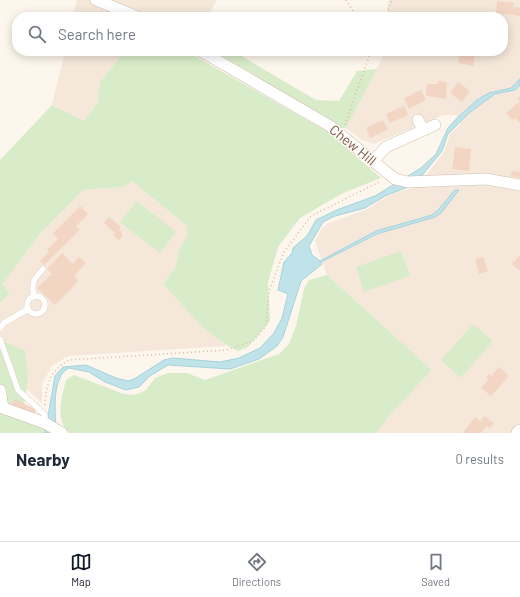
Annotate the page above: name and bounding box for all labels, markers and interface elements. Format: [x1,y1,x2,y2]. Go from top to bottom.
search box [12,12,508,56]
icon: search [26,23,48,45]
text: Search here [58,25,136,43]
street label: Chew Hill [326,121,380,169]
text: Nearby [16,449,70,469]
text: 0 results [455,451,504,467]
tab: Map [70,551,92,588]
tab: Directions [232,551,281,588]
tab: Saved [421,551,450,588]

